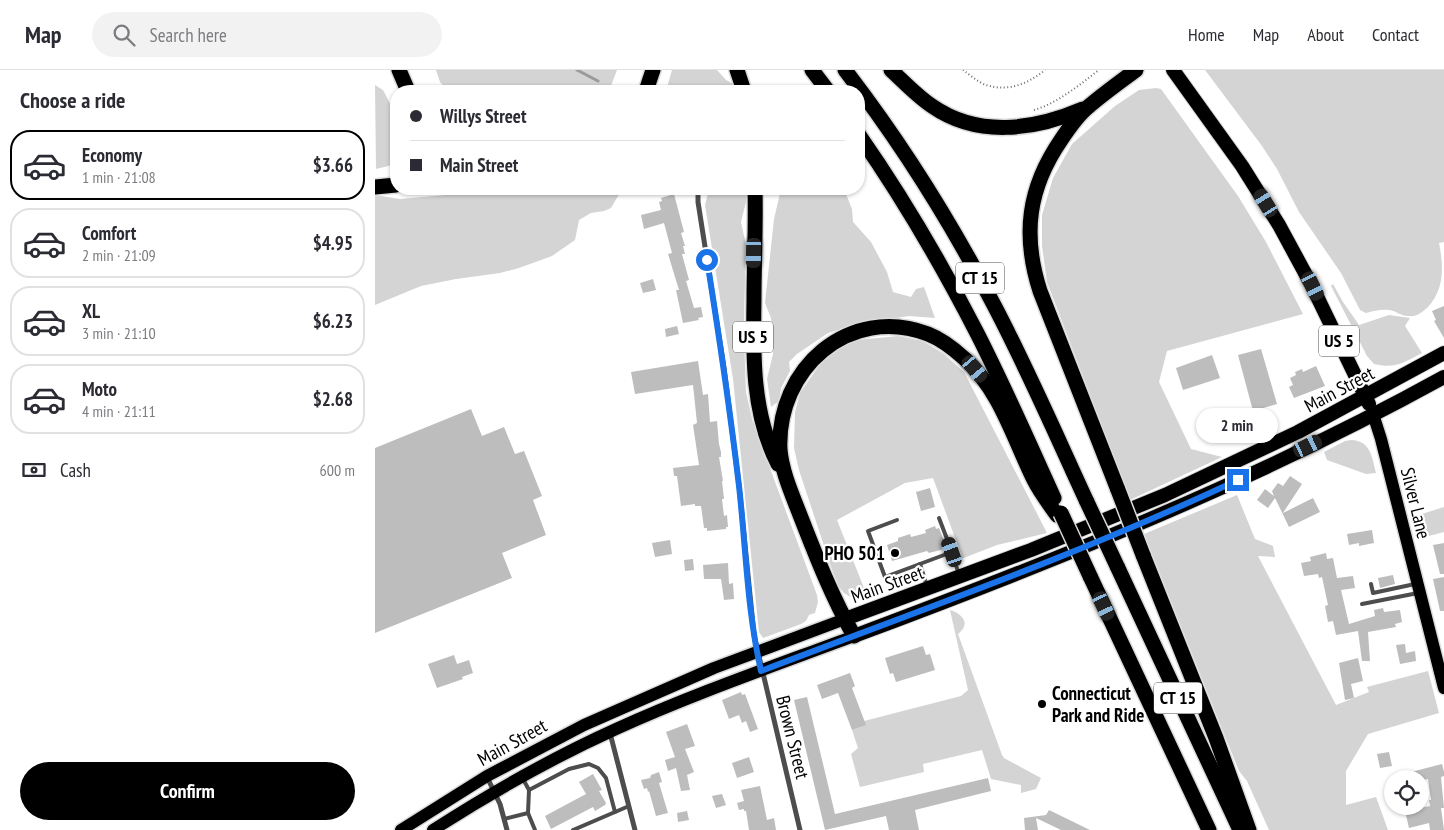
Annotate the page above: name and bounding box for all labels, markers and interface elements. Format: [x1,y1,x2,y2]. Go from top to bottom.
search box [92,12,442,57]
text: Map [25,19,62,50]
icon: search [110,21,138,49]
text: Search here [150,23,227,47]
text: Home [1188,23,1225,46]
text: Map [1253,23,1279,46]
text: About [1307,23,1344,46]
text: Contact [1372,23,1419,46]
text: Choose a ride [20,86,125,114]
text: Willys Street [440,104,527,128]
icon: car [22,143,67,188]
text: Economy [82,143,142,167]
text: $3.66 [313,153,353,177]
text: Main Street [440,153,518,177]
text: 1 min · 21:08 [82,167,156,187]
car [1251,186,1280,220]
icon: car [22,221,67,266]
text: Comfort [82,221,136,245]
text: $4.95 [313,231,353,255]
car [746,238,761,268]
text: 2 min · 21:09 [82,245,156,265]
route start [696,249,718,271]
road number: CT 15 [956,262,1004,294]
car [1299,269,1326,303]
icon: car [22,299,67,344]
text: XL [82,299,100,323]
text: $6.23 [313,309,353,333]
road number: US 5 [733,322,773,352]
text: 3 min · 21:10 [82,323,156,343]
road number: US 5 [1319,326,1359,356]
car [959,353,990,385]
street label: Main Street [1300,360,1379,417]
icon: car [22,377,67,422]
text: Moto [82,377,117,401]
text: $2.68 [313,387,353,411]
text: 4 min · 21:11 [82,401,156,421]
callout: 2 min [1197,408,1279,442]
text: 2 min [1221,415,1253,435]
car [1291,433,1324,459]
icon: cash [20,456,48,484]
text: Cash [60,458,91,482]
text: 600 m [320,460,355,480]
street label: Silver Lane [1396,465,1436,541]
route end [1227,469,1249,491]
car [940,535,963,569]
place label: PHO 501 [824,541,885,565]
marker: PHO 501 [889,547,901,559]
street label: Main Street [847,560,927,608]
car [1090,589,1117,623]
place label: Connecticut Park and Ride [1052,681,1144,727]
road number: CT 15 [1154,682,1202,714]
street label: Brown Street [771,693,815,782]
marker: Connecticut Park and Ride [1036,698,1048,710]
street label: Main Street [473,713,552,771]
button: Confirm [20,762,355,820]
map controls [1384,770,1429,815]
button: locate [1384,770,1429,815]

